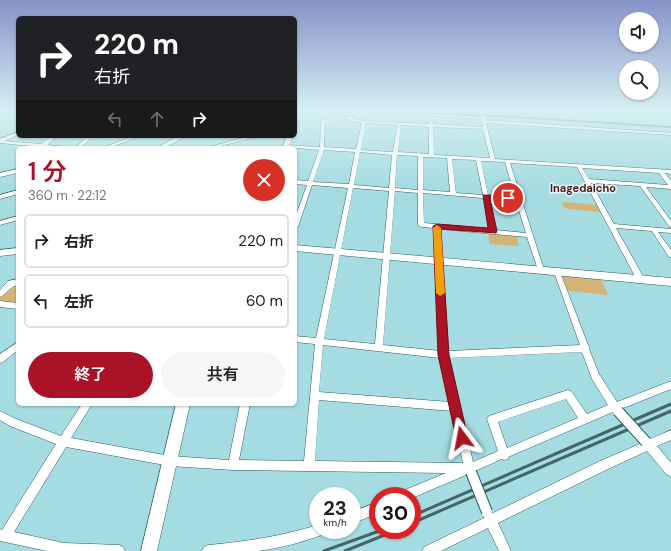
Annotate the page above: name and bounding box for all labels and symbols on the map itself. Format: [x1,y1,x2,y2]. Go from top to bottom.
pin [491,181,525,215]
district label: Inagedaicho [550,181,616,195]
position arrow [441,417,483,459]
speed limit sign: 30 [369,487,421,539]

